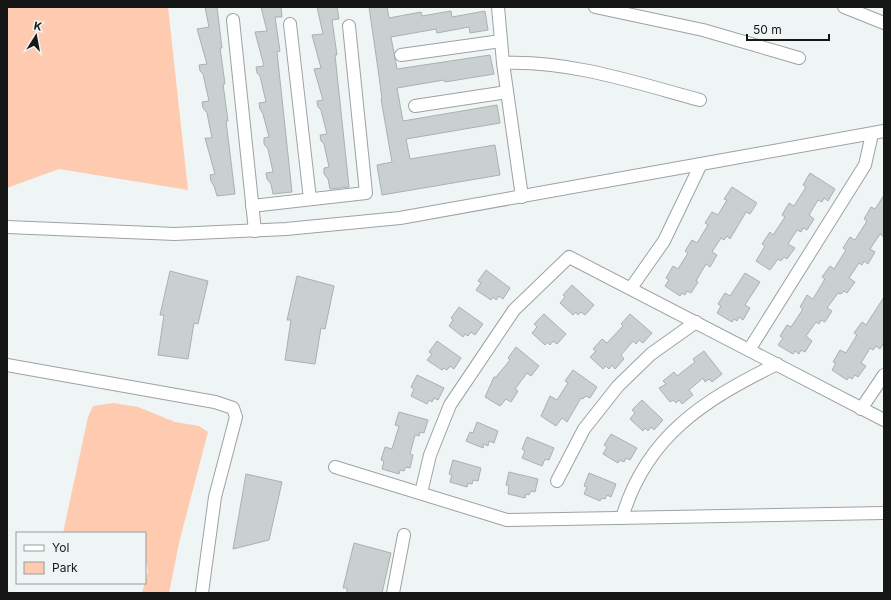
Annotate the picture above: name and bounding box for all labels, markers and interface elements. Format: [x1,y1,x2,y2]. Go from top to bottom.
north arrow [16,16,56,56]
scale bar [747,16,829,42]
text: K [33,19,43,34]
text: 50 m [753,22,782,37]
legend [16,532,146,584]
text: Yol [52,540,69,555]
text: Park [52,560,78,575]

